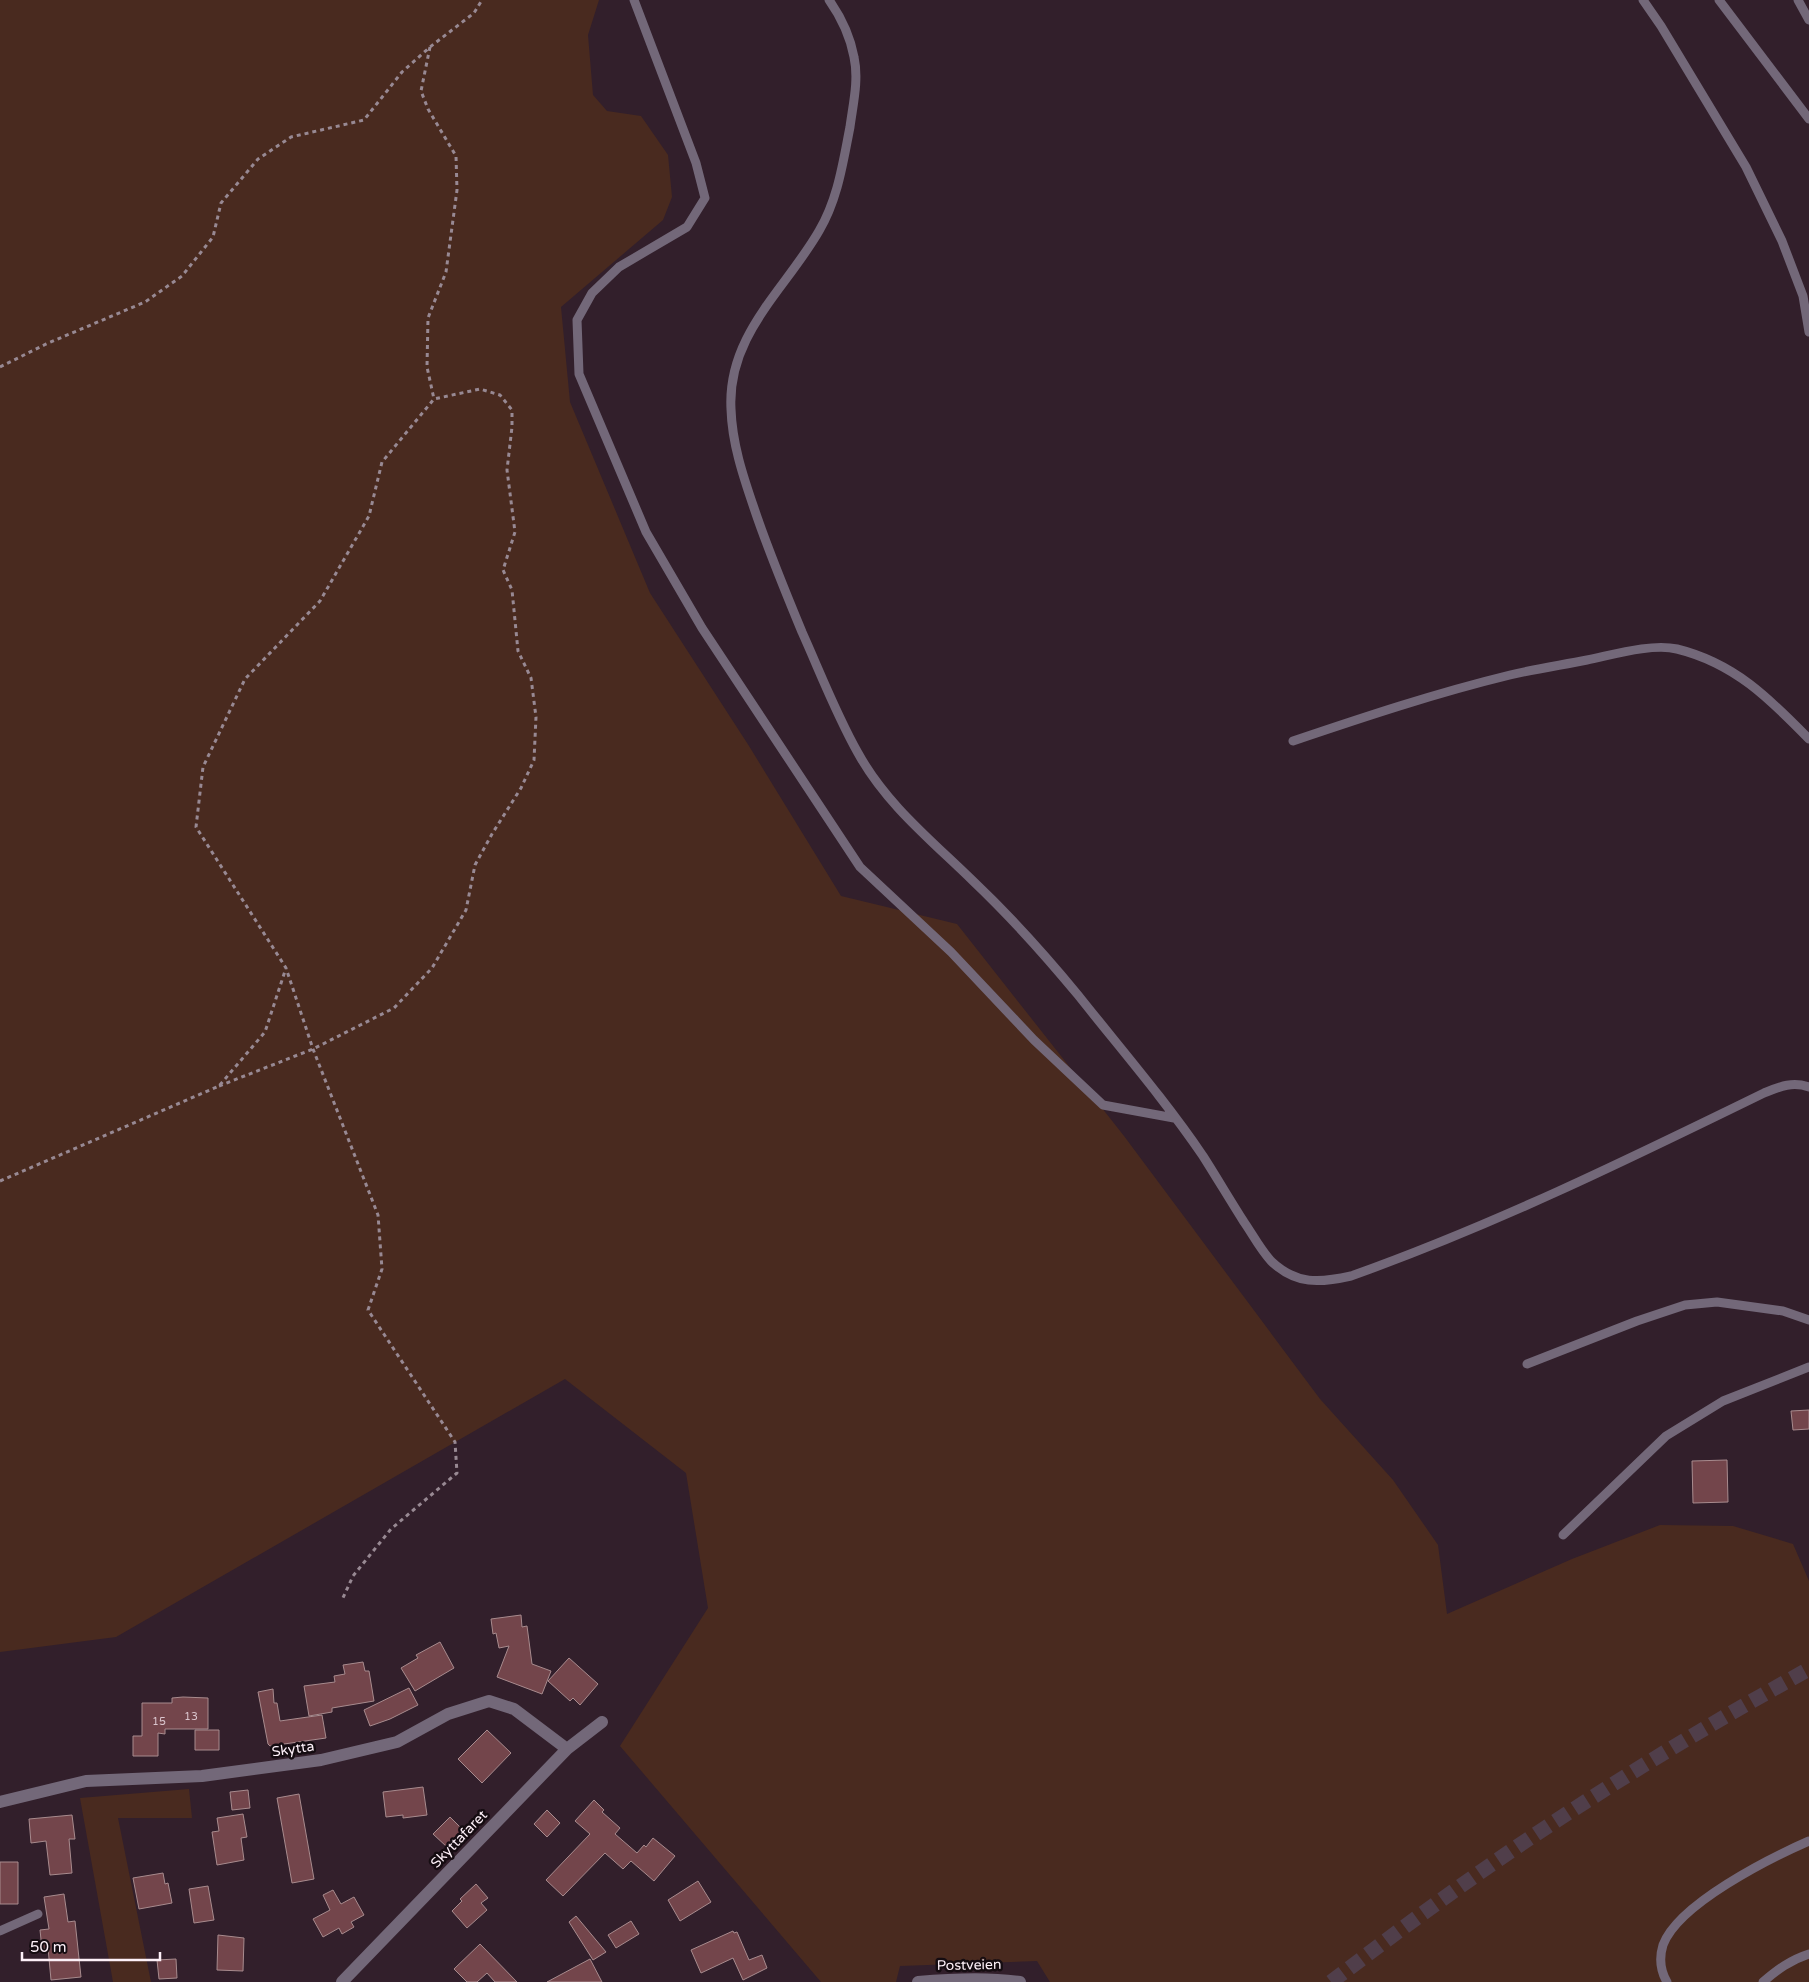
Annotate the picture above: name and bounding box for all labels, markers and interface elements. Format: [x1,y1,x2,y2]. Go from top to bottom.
house number: 13 [184,1710,198,1723]
house number: 15 [152,1715,166,1728]
street label: Skytta [271,1738,315,1760]
street label: Skyttafaret [427,1806,491,1871]
scale bar [22,1930,160,1962]
text: 50 m [30,1938,67,1956]
street label: Postveien [936,1956,1002,1974]

